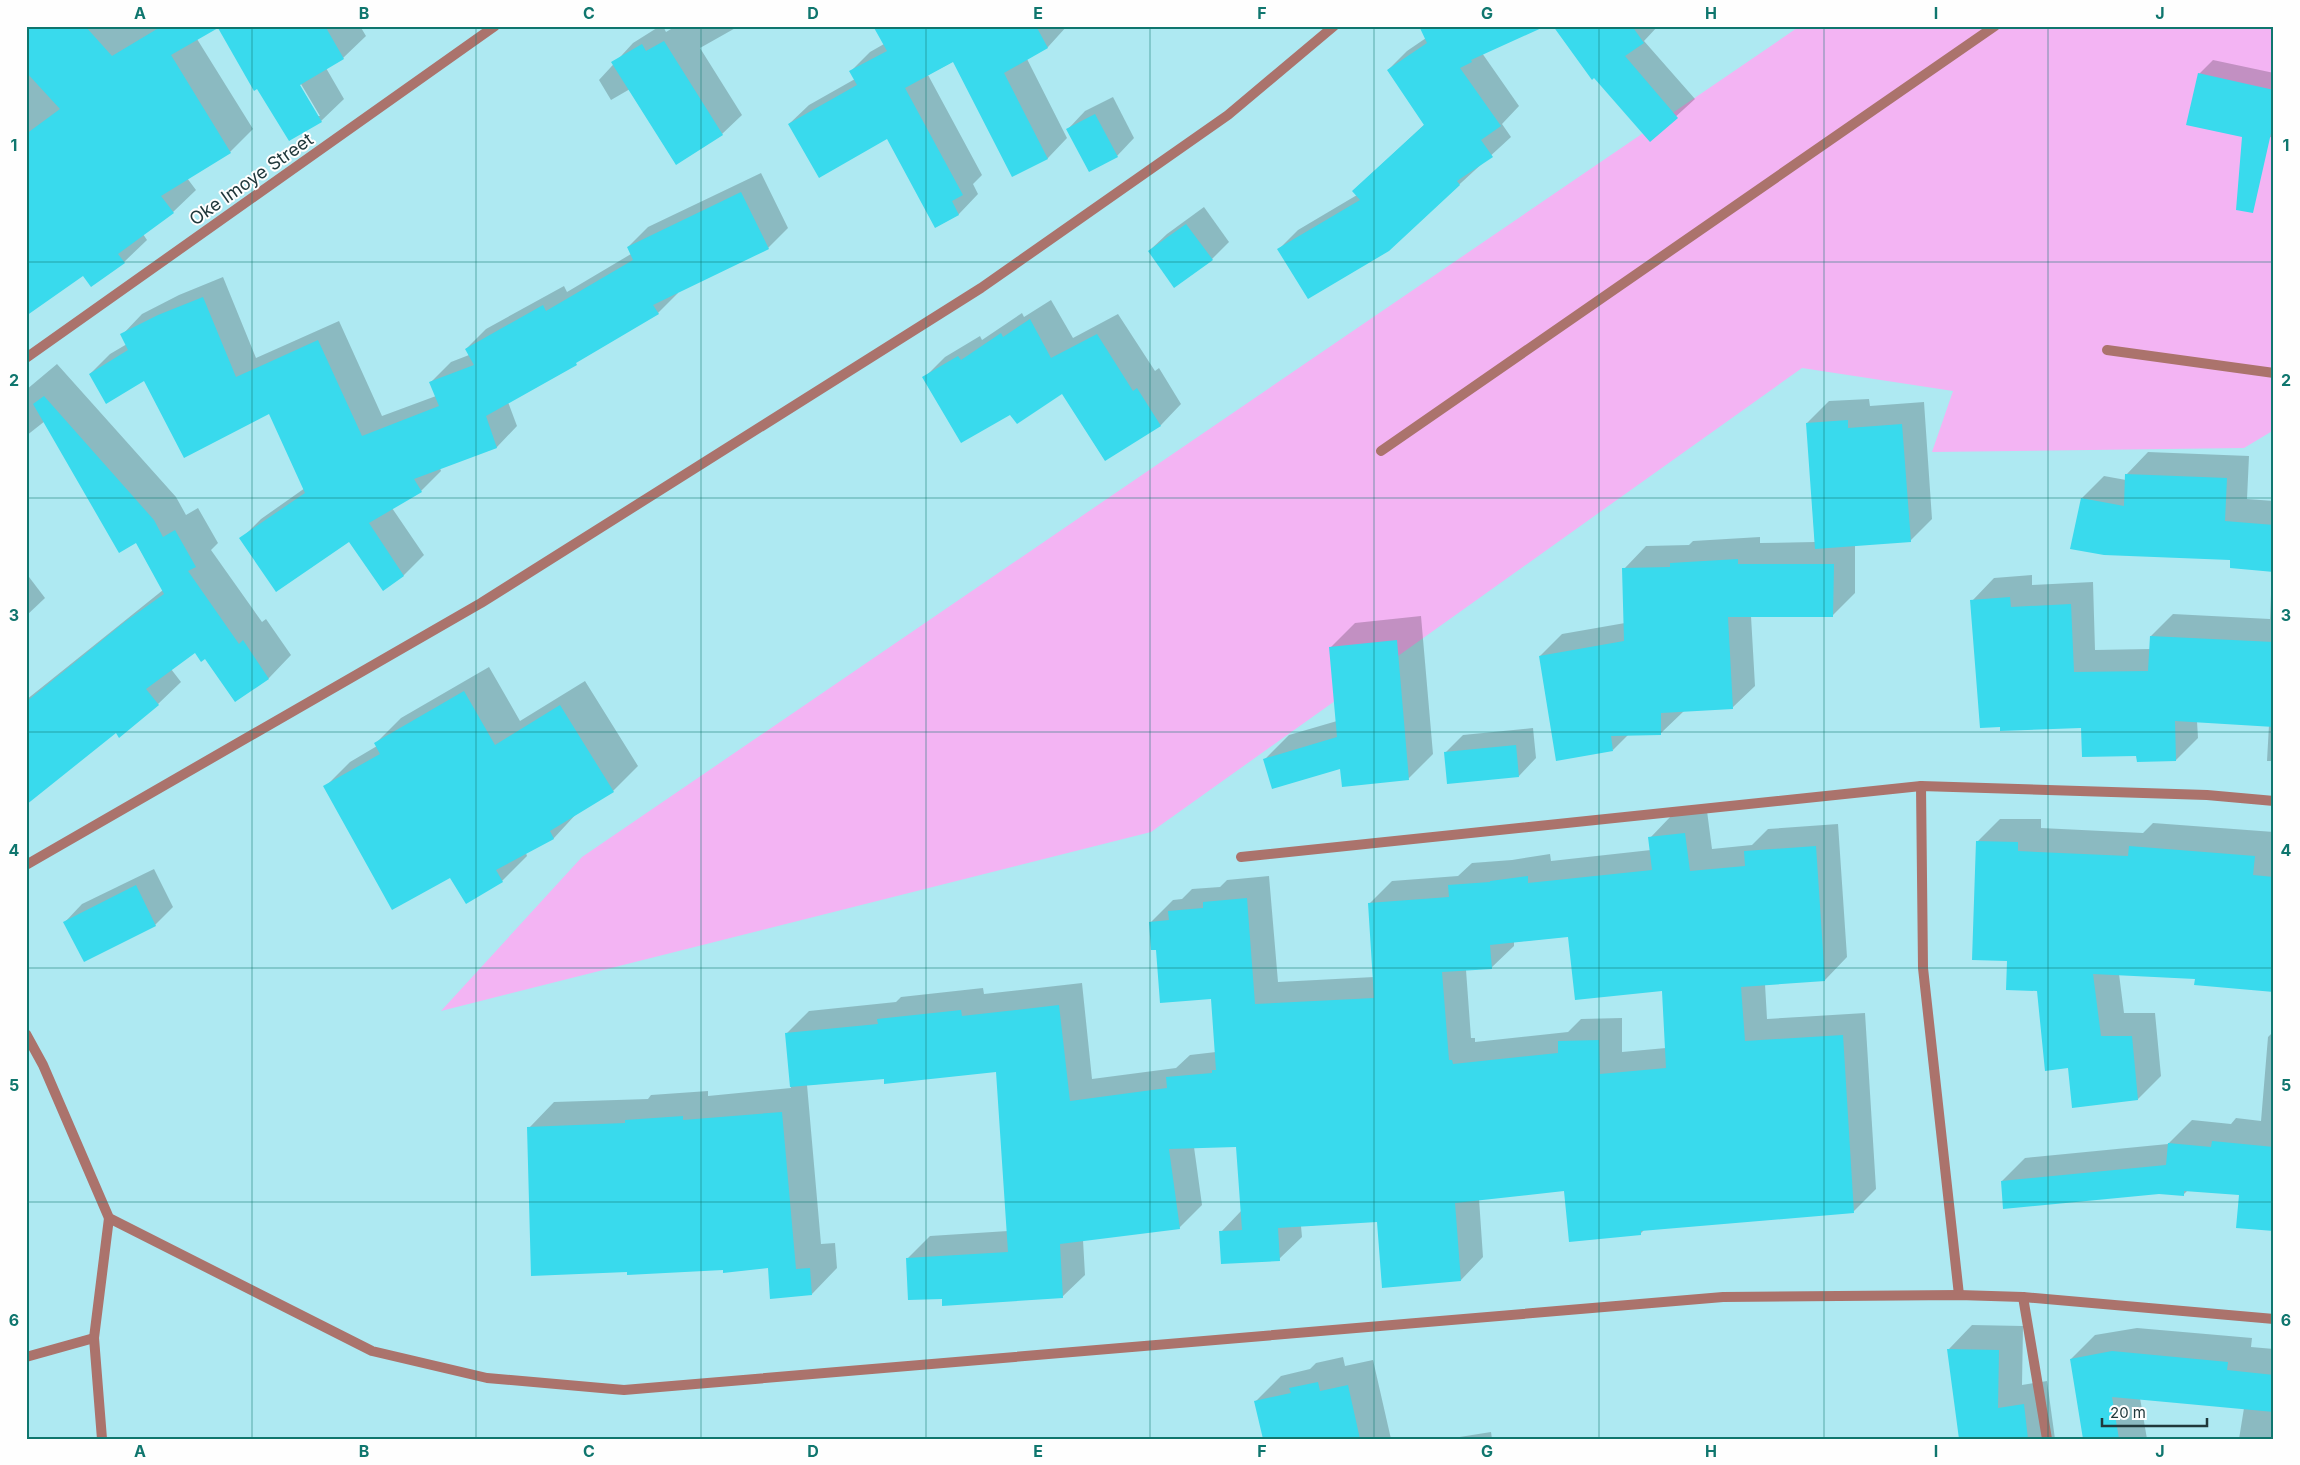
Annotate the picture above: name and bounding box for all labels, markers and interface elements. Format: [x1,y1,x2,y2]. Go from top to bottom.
text: A [134,3,146,23]
text: B [359,3,369,23]
text: C [583,3,595,23]
text: D [807,3,819,23]
text: E [1033,3,1043,23]
text: F [1257,3,1267,23]
text: G [1481,3,1493,23]
text: H [1705,3,1717,23]
text: I [1934,3,1938,23]
text: J [2155,3,2165,23]
street label: Oke Imoye Street [185,128,317,229]
text: 1 [11,135,17,155]
text: 1 [2283,135,2289,155]
text: 2 [9,370,19,390]
text: 2 [2281,370,2291,390]
text: 3 [9,605,19,625]
text: 3 [2281,605,2291,625]
text: 4 [9,840,20,860]
text: 4 [2281,840,2292,860]
text: 5 [9,1075,19,1095]
text: 5 [2281,1075,2291,1095]
text: 6 [9,1310,19,1330]
text: 6 [2281,1310,2291,1330]
scale bar [2102,1395,2208,1427]
text: 20 m [2110,1403,2146,1422]
text: A [134,1441,146,1461]
text: B [359,1441,369,1461]
text: C [583,1441,595,1461]
text: D [807,1441,819,1461]
text: E [1033,1441,1043,1461]
text: F [1257,1441,1267,1461]
text: G [1481,1441,1493,1461]
text: H [1705,1441,1717,1461]
text: I [1934,1441,1938,1461]
text: J [2155,1441,2165,1461]

